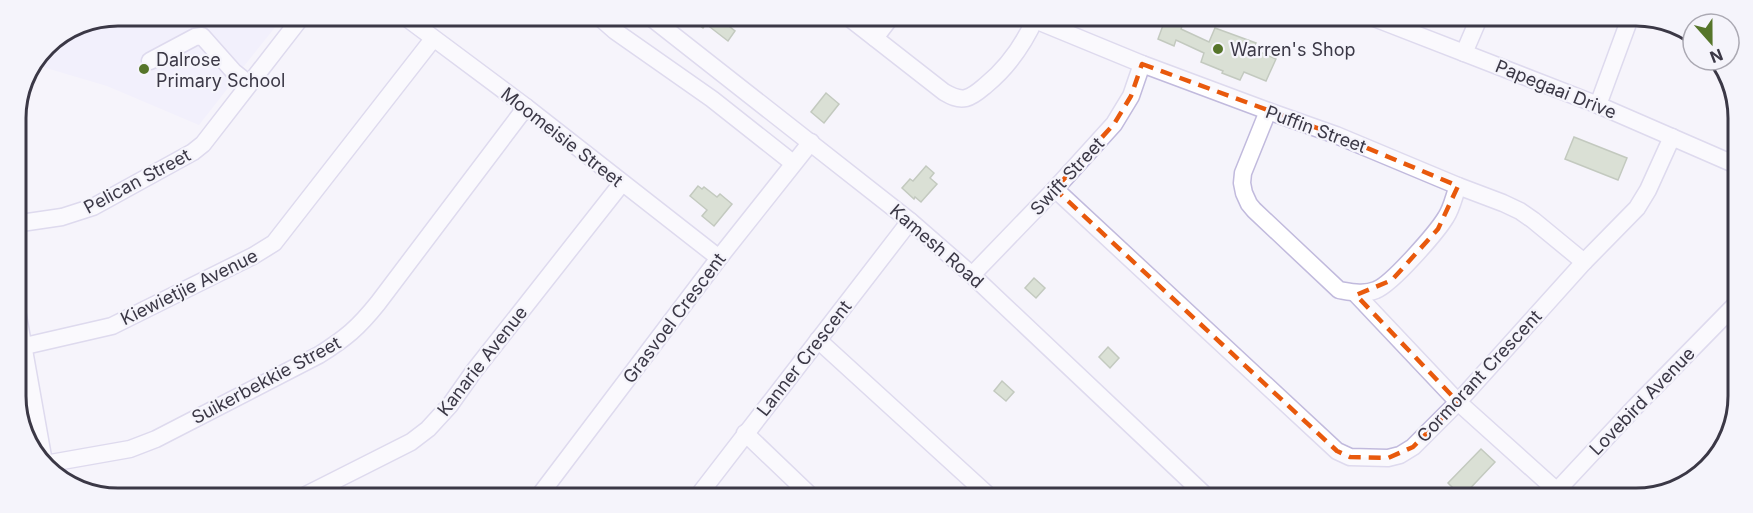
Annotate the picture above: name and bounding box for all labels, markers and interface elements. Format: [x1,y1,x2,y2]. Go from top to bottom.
north arrow [1681,12,1741,72]
place label: Warren's Shop [1230,39,1356,60]
marker: Warren's Shop [1211,42,1225,56]
text: N [1707,44,1726,68]
place label: Dalrose Primary School [156,49,285,91]
street label: Papegaai Drive [1493,55,1619,123]
marker: Dalrose Primary School [137,62,151,76]
street label: Moomeisie Street [497,83,627,191]
street label: Puffin Street [1263,101,1369,157]
street label: Swift Street [1026,133,1108,219]
street label: Pelican Street [80,144,194,218]
street label: Kamesh Road [886,200,988,292]
street label: Kiewietjie Avenue [117,245,261,329]
street label: Grasvoel Crescent [618,249,730,387]
street label: Lanner Crescent [752,296,856,420]
street label: Kanarie Avenue [433,302,531,420]
street label: Cormorant Crescent [1412,306,1546,446]
street label: Suikerbekkie Street [188,332,344,428]
street label: Lovebird Avenue [1585,343,1699,459]

